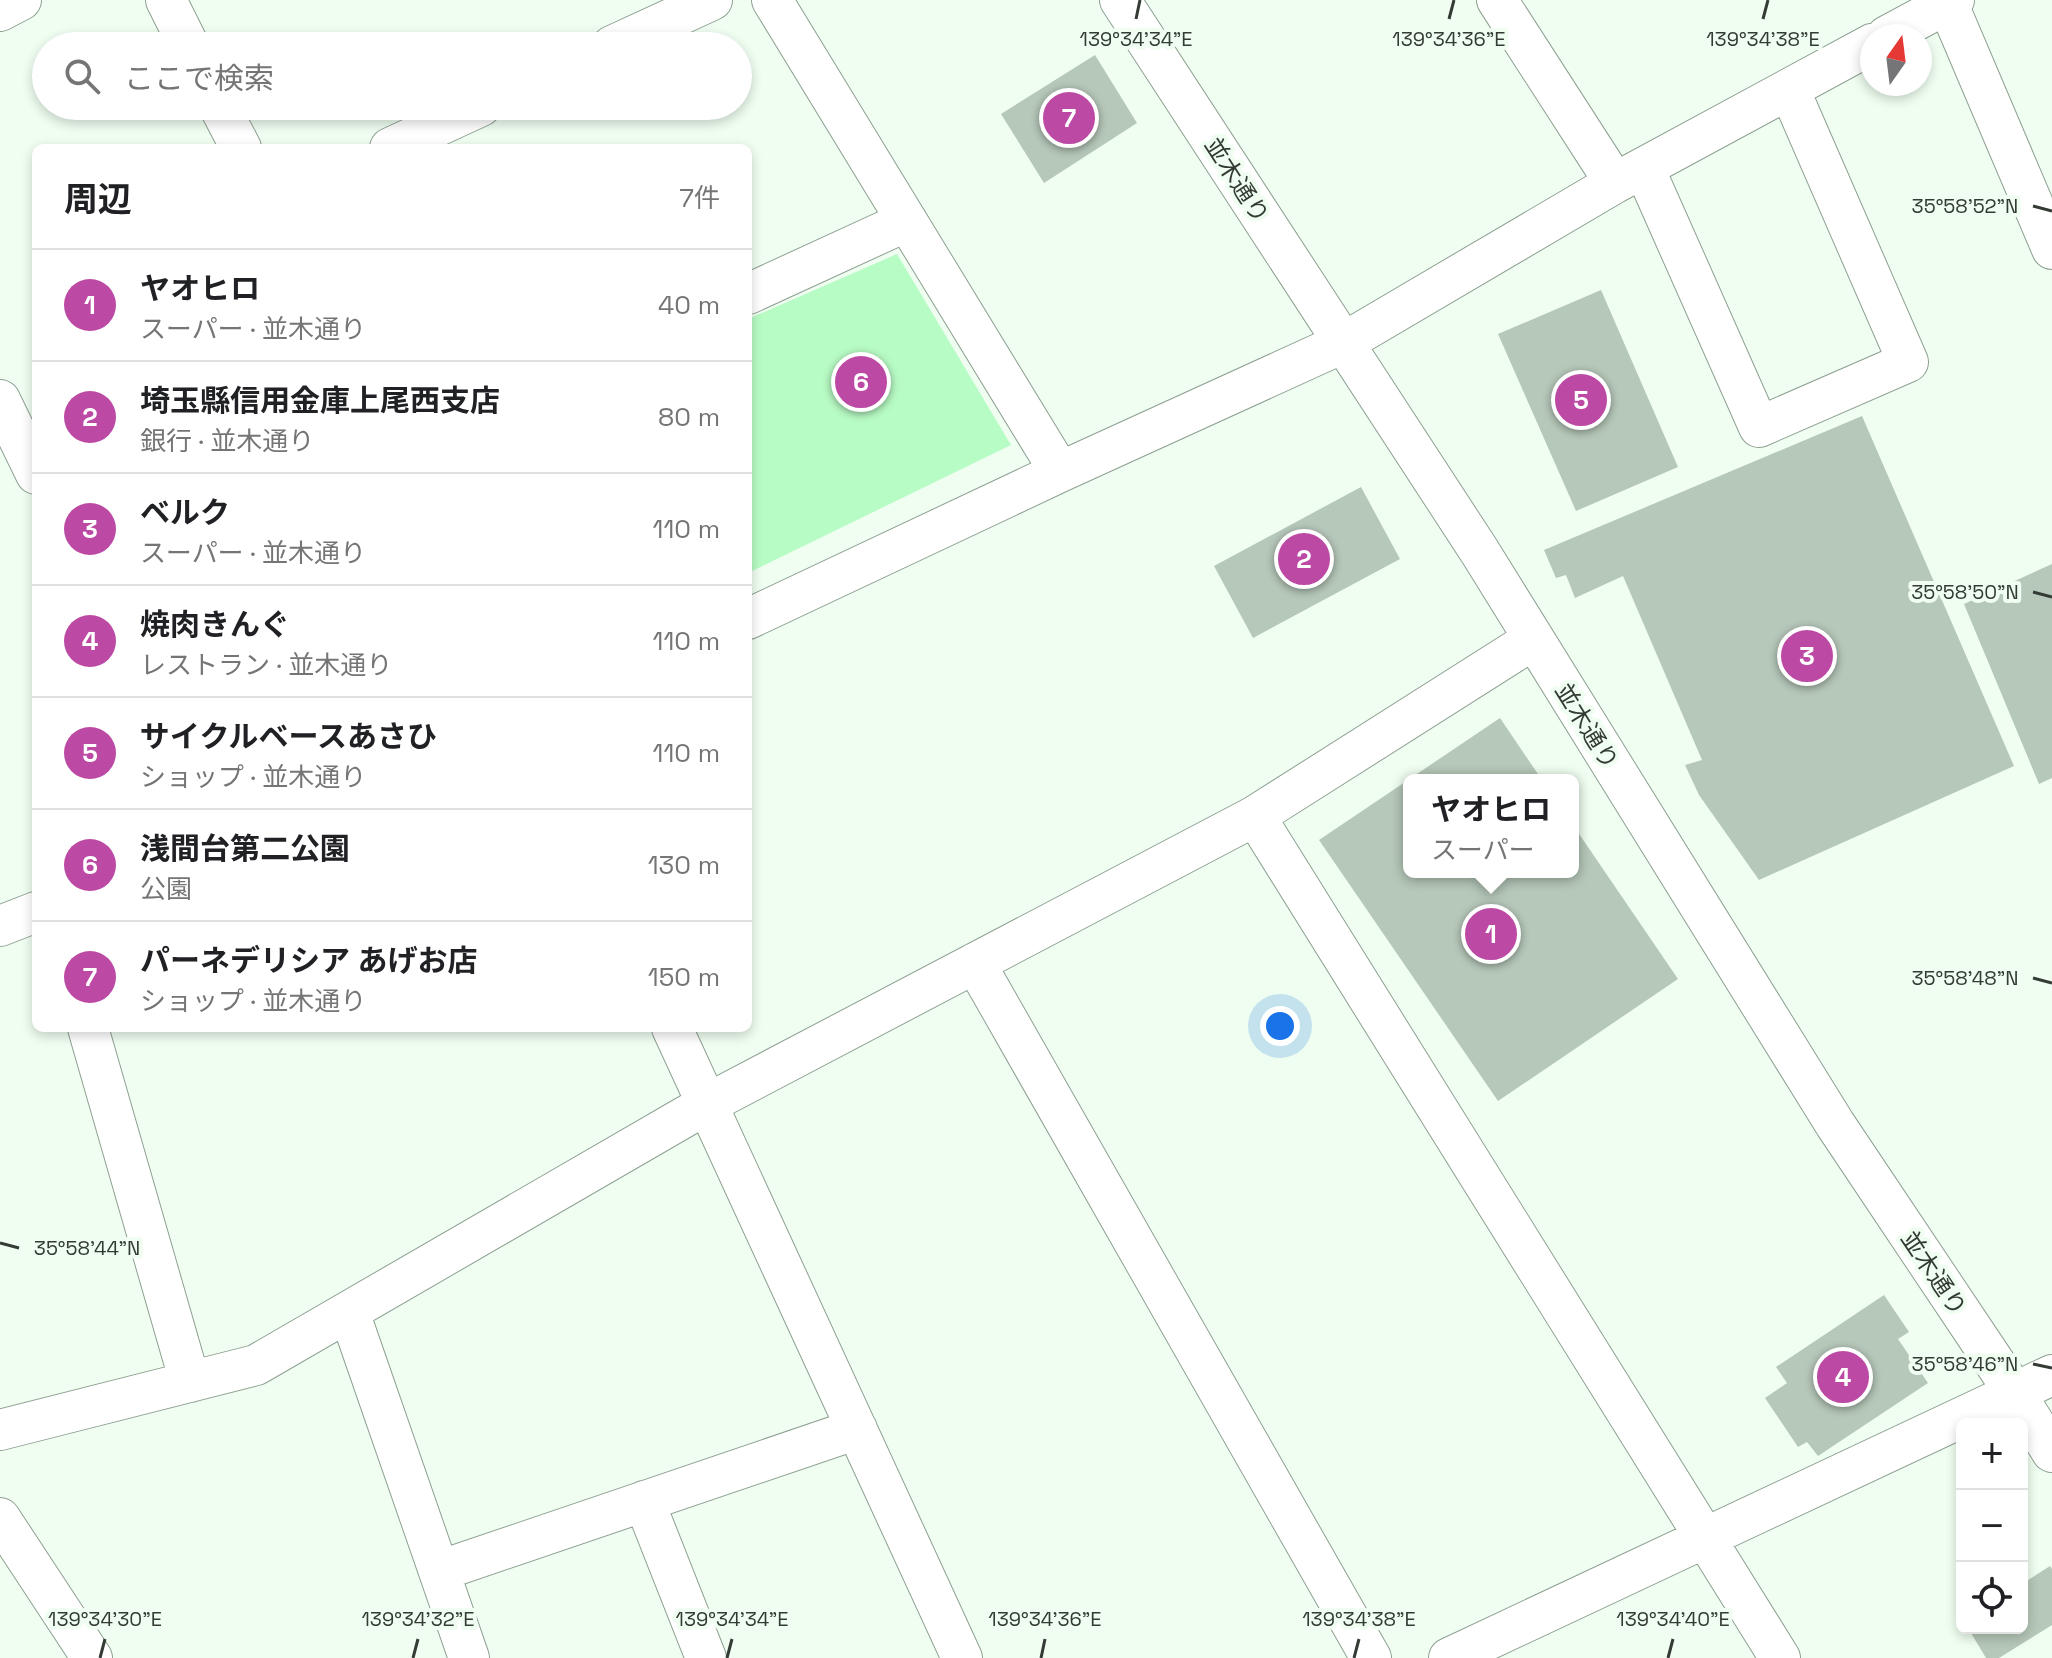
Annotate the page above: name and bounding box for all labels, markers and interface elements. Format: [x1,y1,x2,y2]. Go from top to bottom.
north arrow [1860,24,1932,96]
text: 139°34'34"E [1080,26,1192,52]
text: 139°34'36"E [1392,26,1506,52]
text: 139°34'38"E [1706,26,1820,52]
search box [32,32,752,120]
icon: search [60,54,104,98]
text: ここで検索 [124,59,274,98]
pin: 7 [1043,88,1095,148]
street label: 並木通り [1198,131,1276,229]
text: 周辺 [64,178,132,221]
text: 7件 [679,181,720,215]
text: 35°58'52"N [1912,193,2018,219]
text: ヤオヒロ [140,269,260,308]
text: 1 [84,288,96,322]
text: 40 m [658,288,720,322]
text: スーパー · 並木通り [140,312,366,346]
pin: 6 [835,352,887,412]
pin: 5 [1555,370,1607,430]
text: 埼玉縣信用金庫上尾西支店 [140,381,500,420]
text: 2 [82,400,98,434]
text: 80 m [658,400,720,434]
text: 銀行 · 並木通り [140,424,314,458]
text: ベルク [140,493,230,532]
text: 3 [82,512,98,546]
text: 110 m [653,512,720,546]
pin: 2 [1278,529,1330,589]
text: スーパー · 並木通り [140,536,366,570]
text: 35°58'50"N [1911,579,2019,605]
text: 焼肉きんぐ [140,605,290,644]
text: 4 [82,624,98,658]
text: 110 m [653,624,720,658]
pin: 3 [1781,626,1833,686]
text: レストラン · 並木通り [140,648,392,682]
street label: 並木通り [1548,677,1626,775]
text: サイクルベースあさひ [140,717,437,756]
text: 5 [82,736,98,770]
text: 110 m [653,736,720,770]
text: ショップ · 並木通り [140,760,366,794]
popup [1403,774,1579,878]
text: ヤオヒロ [1431,790,1551,829]
text: 浅間台第二公園 [140,829,350,868]
text: スーパー [1431,833,1535,867]
text: 6 [82,848,98,882]
text: 130 m [648,848,720,882]
text: 公園 [140,872,192,906]
pin: 1 [1465,904,1517,964]
text: パーネデリシア あげお店 [140,941,478,980]
text: 7 [83,960,97,994]
text: 150 m [648,960,720,994]
text: 35°58'48"N [1911,965,2019,991]
text: ショップ · 並木通り [140,984,366,1018]
your location [1260,1006,1300,1046]
street label: 並木通り [1894,1225,1974,1321]
text: 35°58'44"N [34,1235,140,1261]
pin: 4 [1817,1347,1869,1407]
text: 35°58'46"N [1912,1351,2018,1377]
map controls [1956,1418,2028,1634]
button: + [1956,1418,2028,1490]
button: − [1956,1490,2028,1562]
button: locate [1956,1562,2028,1634]
text: 139°34'30"E [48,1606,162,1632]
text: 139°34'32"E [361,1606,475,1632]
text: 139°34'34"E [676,1606,788,1632]
text: 139°34'36"E [988,1606,1102,1632]
text: 139°34'38"E [1302,1606,1416,1632]
text: 139°34'40"E [1616,1606,1730,1632]

